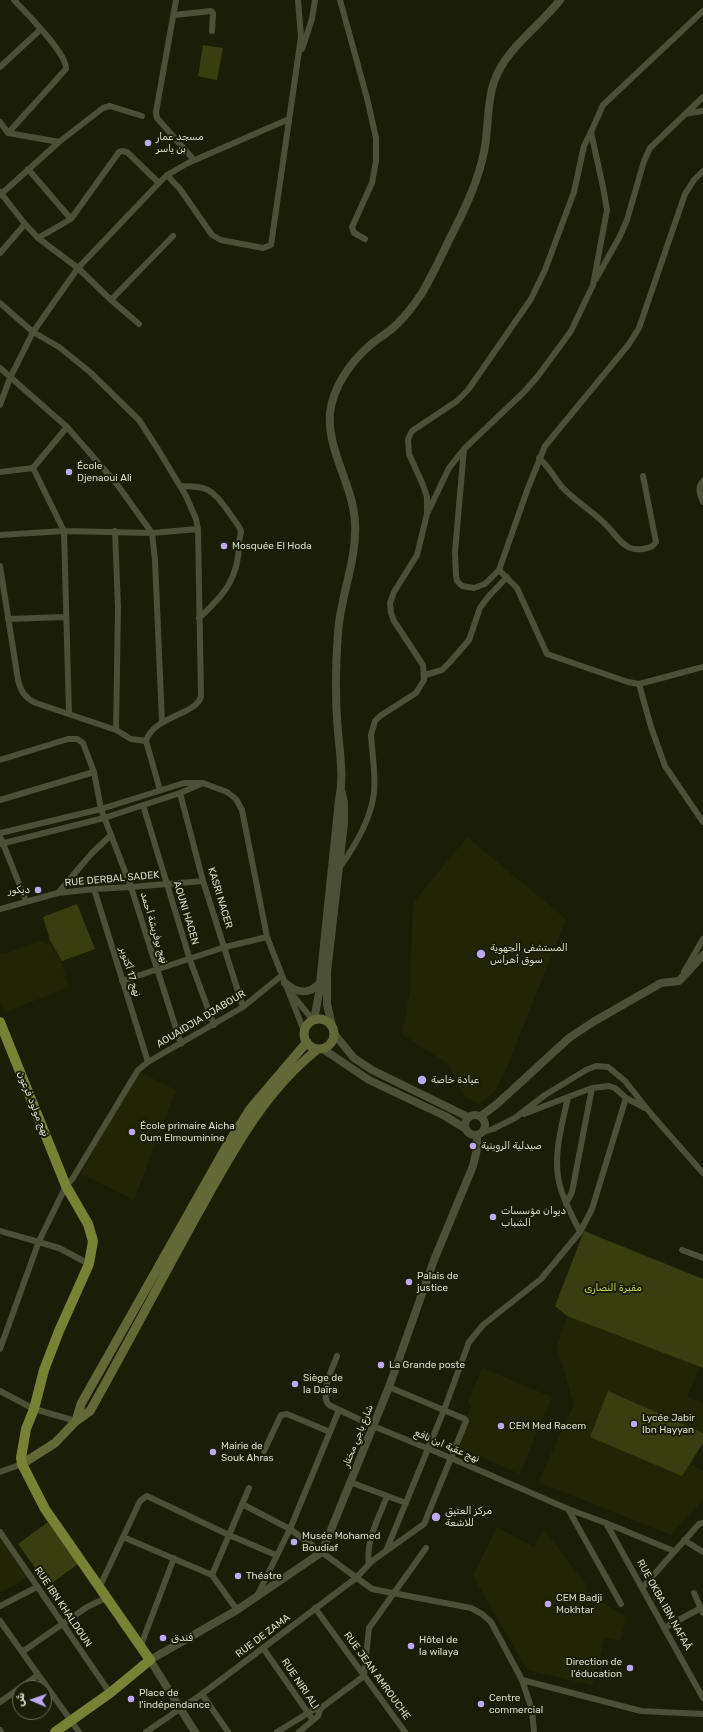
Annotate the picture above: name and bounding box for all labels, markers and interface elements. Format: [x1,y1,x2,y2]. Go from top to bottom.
place label: مسجد عمار بن ياسر [156,131,203,154]
marker: مسجد عمار بن ياسر [143,138,153,148]
place label: École Djenaoui Ali [77,460,132,484]
marker: École Djenaoui Ali [64,467,74,477]
place label: Mosquée El Hoda [232,540,312,552]
marker: Mosquée El Hoda [219,541,229,551]
street label: KASRI NACER [205,866,235,930]
street label: RUE DERBAL SADEK [64,869,160,889]
street label: AOUNI HACEN [171,880,201,946]
place label: ديكور [8,884,30,896]
marker: ديكور [33,885,43,895]
street label: نهج بوفريشة أحمد [137,891,171,965]
place label: المستشفى الجهوية سوق أهراس [490,942,568,966]
street label: نهج 17 أكتوبر [117,946,143,998]
marker: المستشفى الجهوية سوق أهراس [475,948,487,960]
street label: AOUAIDJIA DJABOUR [154,988,248,1050]
street label: نهج مولود فرعون [14,1070,52,1138]
marker: عيادة خاصة [416,1074,428,1086]
place label: عيادة خاصة [431,1074,479,1086]
place label: École primaire Aicha Oum Elmouminine [140,1120,235,1144]
marker: École primaire Aicha Oum Elmouminine [127,1127,137,1137]
place label: صيدلية الروينية [481,1140,542,1152]
marker: صيدلية الروينية [468,1141,478,1151]
place label: ديوان مؤسسات الشباب [501,1205,566,1228]
marker: ديوان مؤسسات الشباب [488,1212,498,1222]
place label: Palais de justice [417,1270,458,1294]
marker: Palais de justice [404,1277,414,1287]
park label: مقبرة النصارى [584,1282,642,1294]
place label: La Grande poste [389,1359,465,1371]
marker: La Grande poste [376,1360,386,1370]
place label: Siège de la Daïra [303,1372,343,1396]
marker: Siège de la Daïra [290,1379,300,1389]
street label: شارع باجي مختار [340,1403,376,1469]
place label: Lycée Jabir Ibn Hayyan [642,1412,695,1436]
marker: Lycée Jabir Ibn Hayyan [629,1419,639,1429]
place label: CEM Med Racem [509,1420,586,1432]
marker: CEM Med Racem [496,1421,506,1431]
street label: نهج عقبة ابن نافع [413,1427,481,1465]
place label: Mairie de Souk Ahras [221,1440,274,1464]
marker: Mairie de Souk Ahras [208,1447,218,1457]
place label: مركز العتيق للاشعة [445,1505,492,1528]
marker: مركز العتيق للاشعة [430,1511,442,1523]
place label: Musée Mohamed Boudiaf [302,1530,380,1554]
marker: Musée Mohamed Boudiaf [289,1537,299,1547]
street label: RUE OKBA IBN NAFAÂ [634,1558,694,1652]
street label: RUE IBN KHALDOUN [32,1565,94,1649]
place label: Théatre [246,1570,282,1582]
marker: Théatre [233,1571,243,1581]
place label: CEM Badji Mokhtar [556,1592,602,1616]
marker: CEM Badji Mokhtar [543,1599,553,1609]
street label: RUE DE ZAMA [234,1612,292,1660]
street label: RUE JEAN AMROUCHE [341,1630,413,1722]
place label: فندق [171,1632,193,1644]
marker: فندق [158,1633,168,1643]
place label: Hôtel de la wilaya [419,1634,459,1658]
marker: Hôtel de la wilaya [406,1641,416,1651]
street label: RUE NIRI ALI [279,1656,321,1712]
place label: Direction de l'éducation [566,1656,622,1680]
marker: Direction de l'éducation [625,1663,635,1673]
north arrow [12,1680,52,1720]
place label: Place de l'indépendance [139,1687,210,1710]
text: ش [14,1692,27,1707]
place label: Centre commercial [489,1692,543,1716]
marker: Place de l'indépendance [126,1694,136,1704]
marker: Centre commercial [476,1699,486,1709]

